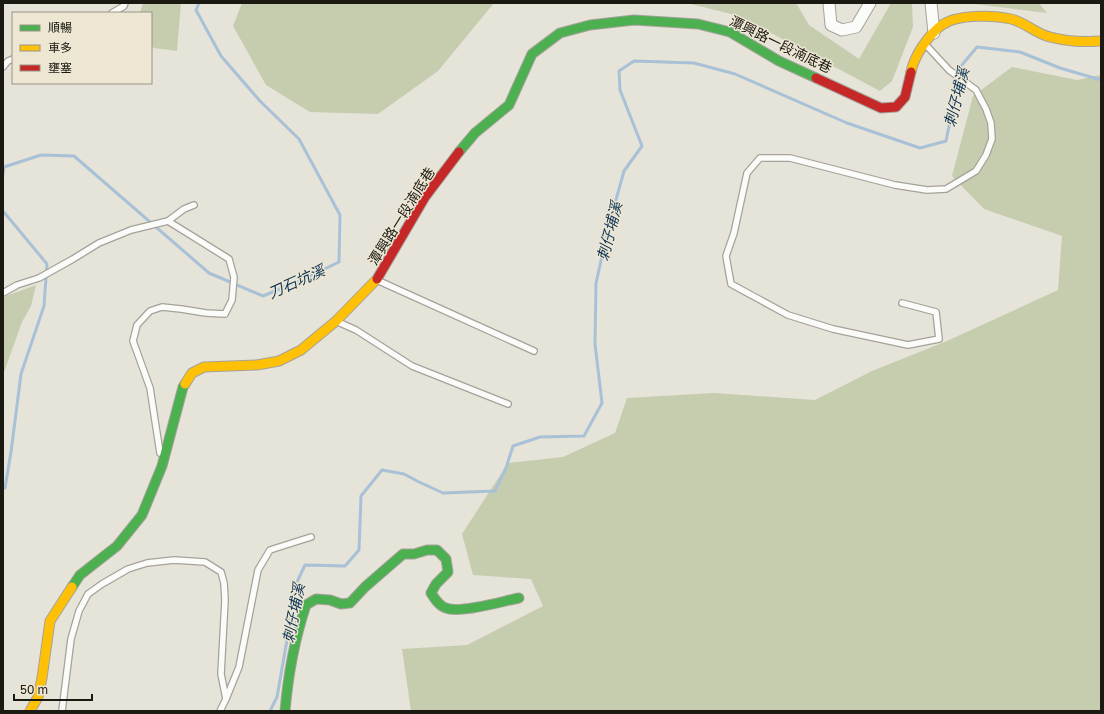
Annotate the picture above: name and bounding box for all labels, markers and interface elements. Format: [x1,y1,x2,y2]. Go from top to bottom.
legend [12,12,152,84]
street label: 潭興路一段湳底巷 [727,12,835,76]
text: 順暢 [48,20,72,35]
text: 車多 [48,40,72,55]
text: 壅塞 [48,60,72,75]
water label: 刺仔埔溪 [940,64,972,128]
street label: 潭興路一段湳底巷 [364,164,438,268]
water label: 刺仔埔溪 [593,198,625,262]
water label: 刀石坑溪 [265,260,329,301]
water label: 刺仔埔溪 [278,580,308,644]
scale bar [14,676,92,702]
text: 50 m [20,682,48,697]

